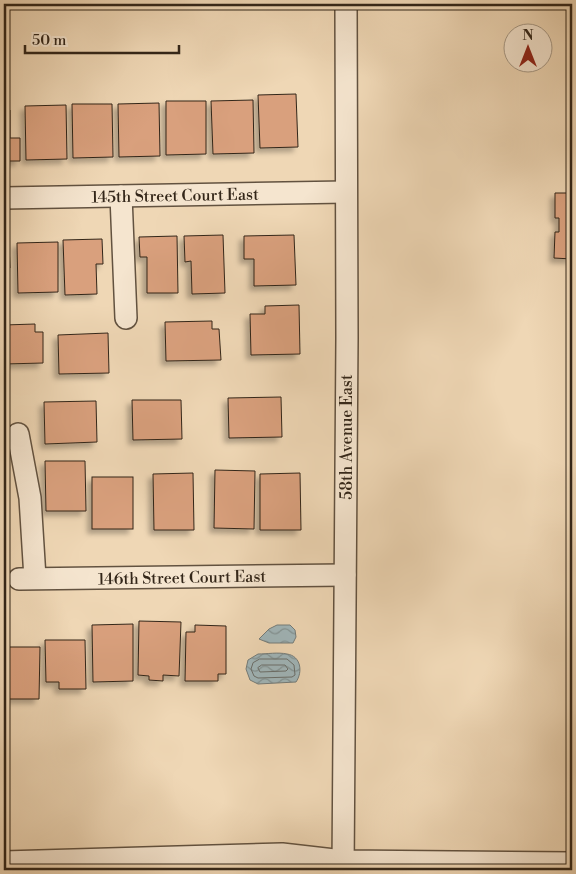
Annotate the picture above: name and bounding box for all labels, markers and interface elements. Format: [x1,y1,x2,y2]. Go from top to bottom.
scale bar [25,22,179,54]
north arrow [504,22,554,72]
text: N [522,27,534,45]
text: 50 m [32,31,66,50]
street label: 145th Street Court East [91,185,259,207]
street label: 58th Avenue East [337,374,357,500]
street label: 146th Street Court East [98,567,267,589]

